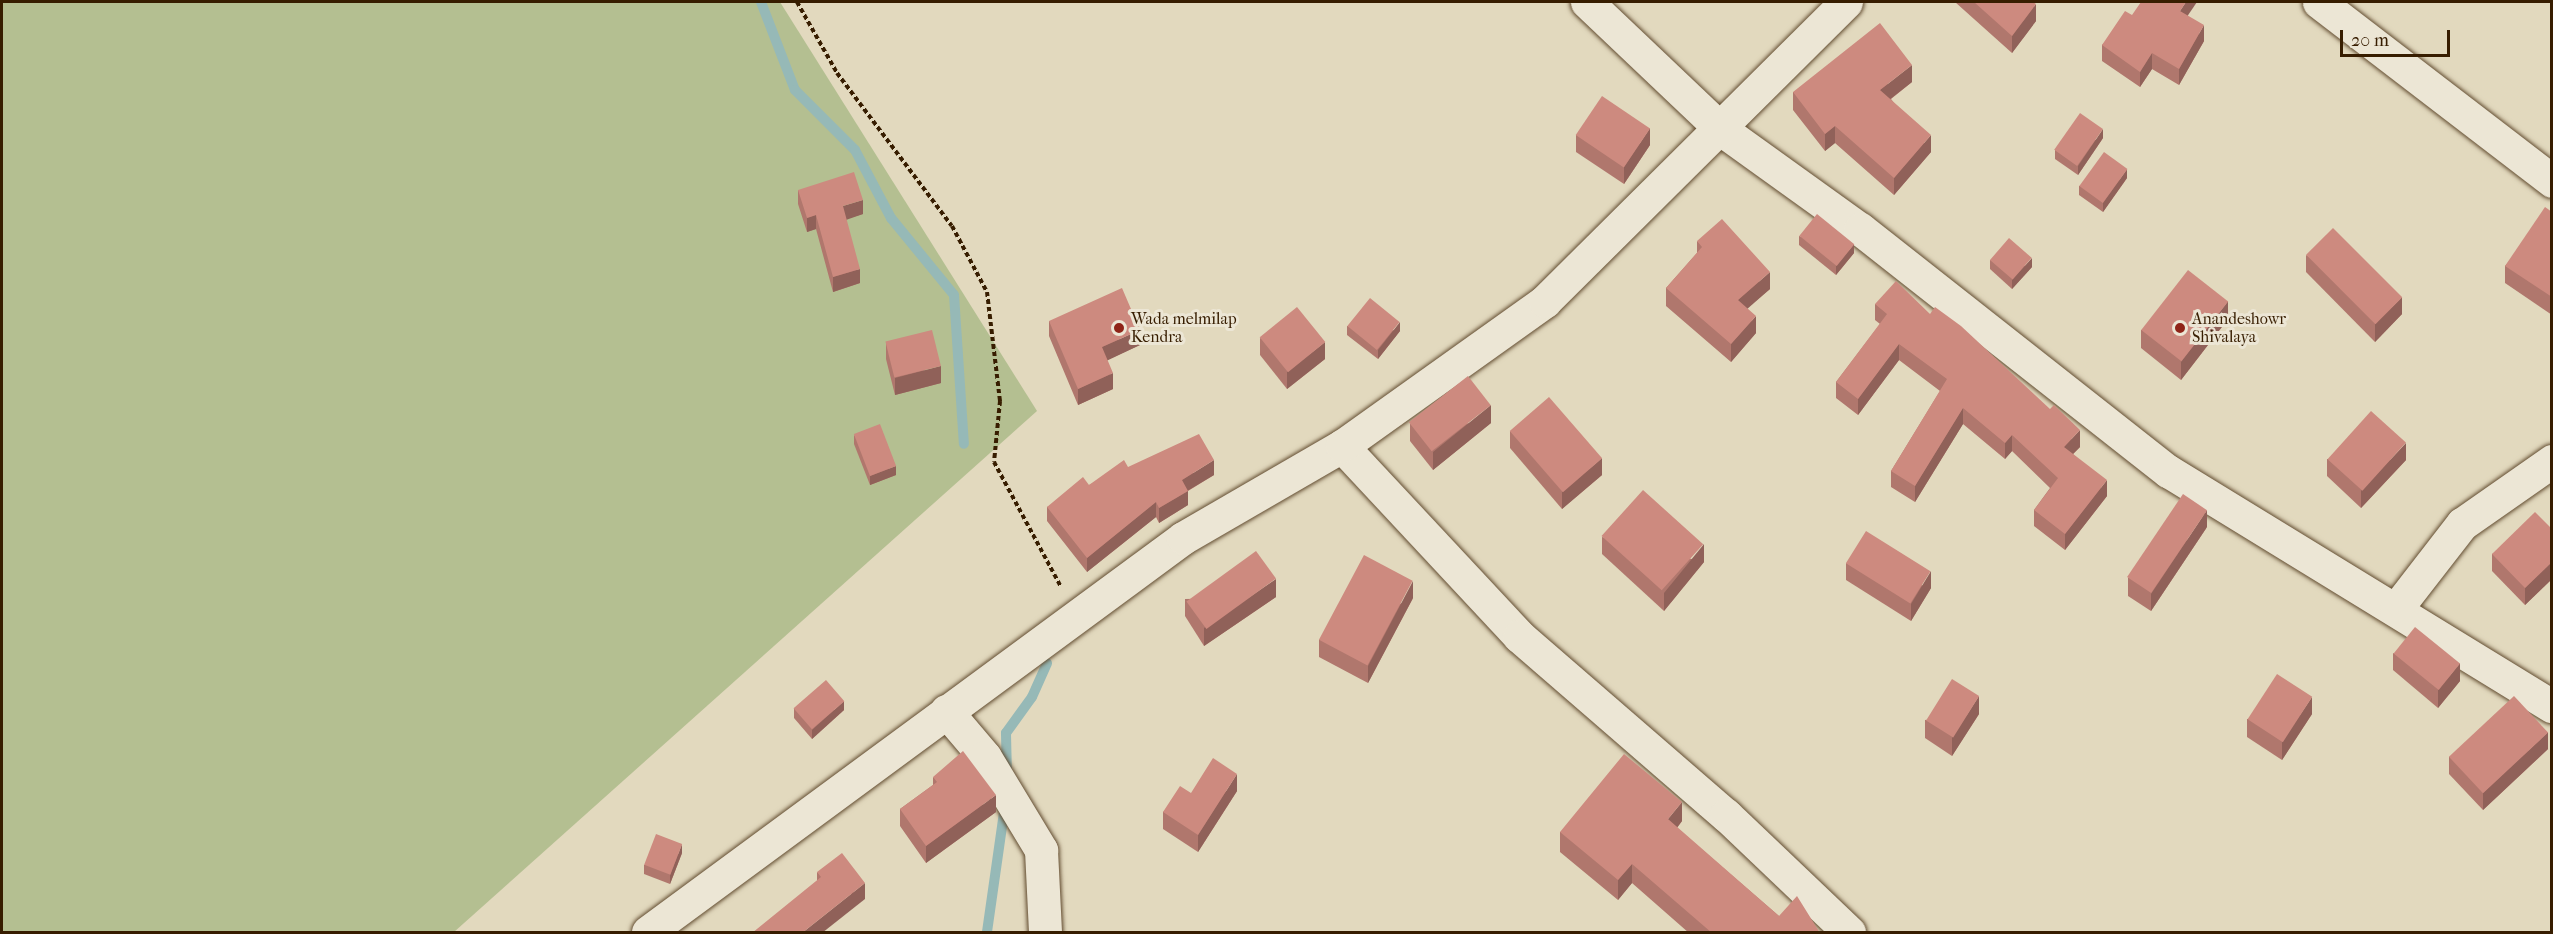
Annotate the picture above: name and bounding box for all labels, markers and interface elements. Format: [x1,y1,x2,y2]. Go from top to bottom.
scale bar [2343,18,2452,56]
text: 20 m [2351,30,2389,51]
place label: Wada melmilap Kendra [1131,309,1237,347]
place label: Anandeshowr Shivalaya [2192,309,2286,347]
marker: Wada melmilap Kendra [1112,321,1126,335]
marker: Anandeshowr Shivalaya [2173,321,2187,335]

